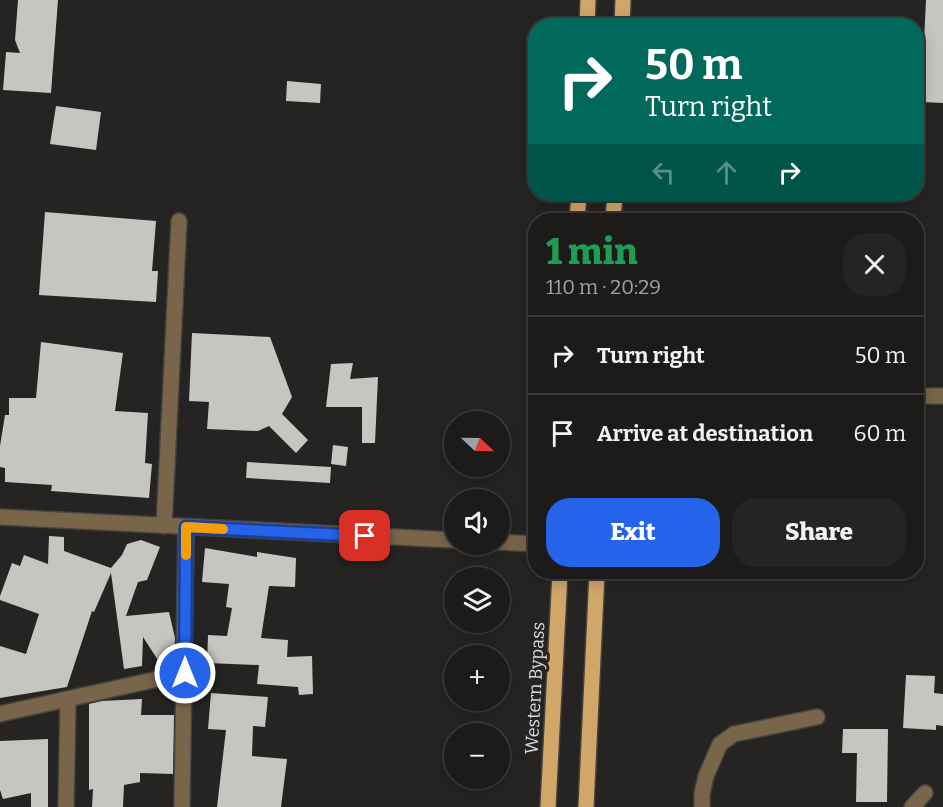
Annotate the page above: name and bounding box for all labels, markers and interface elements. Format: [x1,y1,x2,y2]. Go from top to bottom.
text: 50 m [645,40,742,90]
icon: right [546,42,624,120]
text: Turn right [645,91,772,123]
icon: left [647,156,680,189]
icon: ahead [710,156,743,189]
icon: right [773,156,806,189]
text: 1 min [546,230,638,274]
button: close [843,233,906,296]
text: 110 m · 20:29 [546,275,661,299]
icon: right [546,339,579,372]
text: Turn right [597,342,705,369]
text: 50 m [855,342,906,369]
north arrow [444,411,510,477]
map controls [444,411,510,789]
icon: arrive [546,417,579,450]
text: Arrive at destination [597,420,813,447]
text: 60 m [854,420,906,447]
button: sound [444,489,510,555]
button: Exit [546,498,720,567]
button: Share [732,498,906,567]
pin [339,510,390,561]
icon: arrive [348,519,381,552]
button: layers [444,567,510,633]
street label: Western Bypass [521,621,549,755]
position arrow [153,641,217,705]
button: + [444,645,510,711]
button: − [444,723,510,789]

